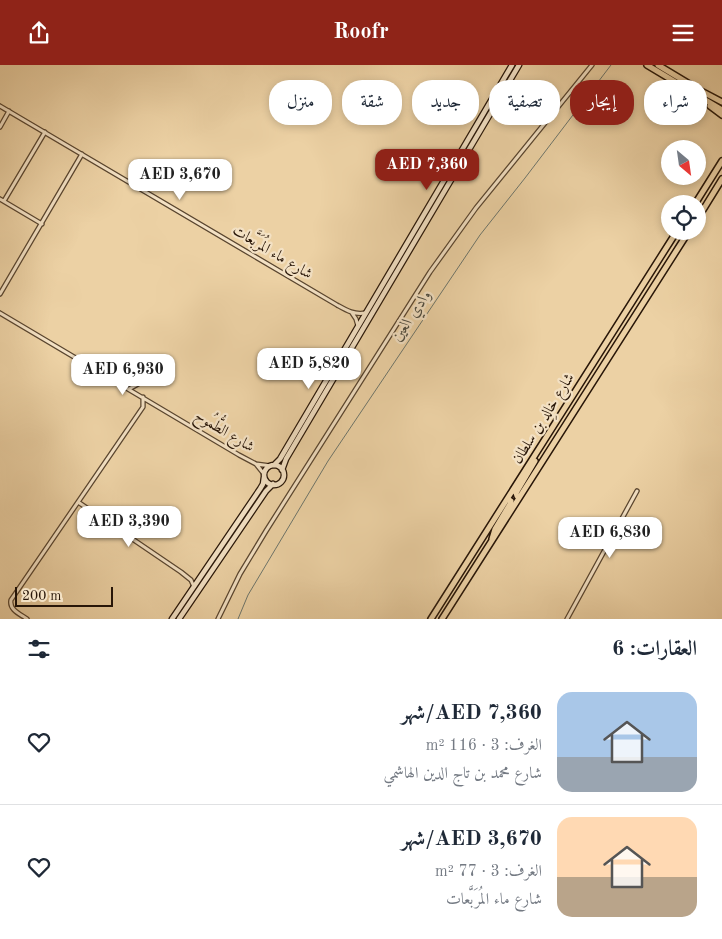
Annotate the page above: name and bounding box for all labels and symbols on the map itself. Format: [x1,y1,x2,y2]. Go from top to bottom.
north arrow [661,140,706,185]
pin: AED 7,360 [370,149,484,191]
pin: AED 3,670 [123,159,237,201]
street label: شارع ماء المُرَبَّعات [227,217,318,286]
water label: وادي العين [389,287,437,346]
pin: AED 5,820 [252,347,366,390]
pin: AED 6,930 [66,353,180,396]
street label: شارع خالِد بن سلطان [510,371,581,469]
street label: شارع الطُّمُوح [190,401,261,459]
pin: AED 3,390 [72,505,186,548]
pin: AED 6,830 [553,517,667,559]
scale bar [15,584,112,607]

